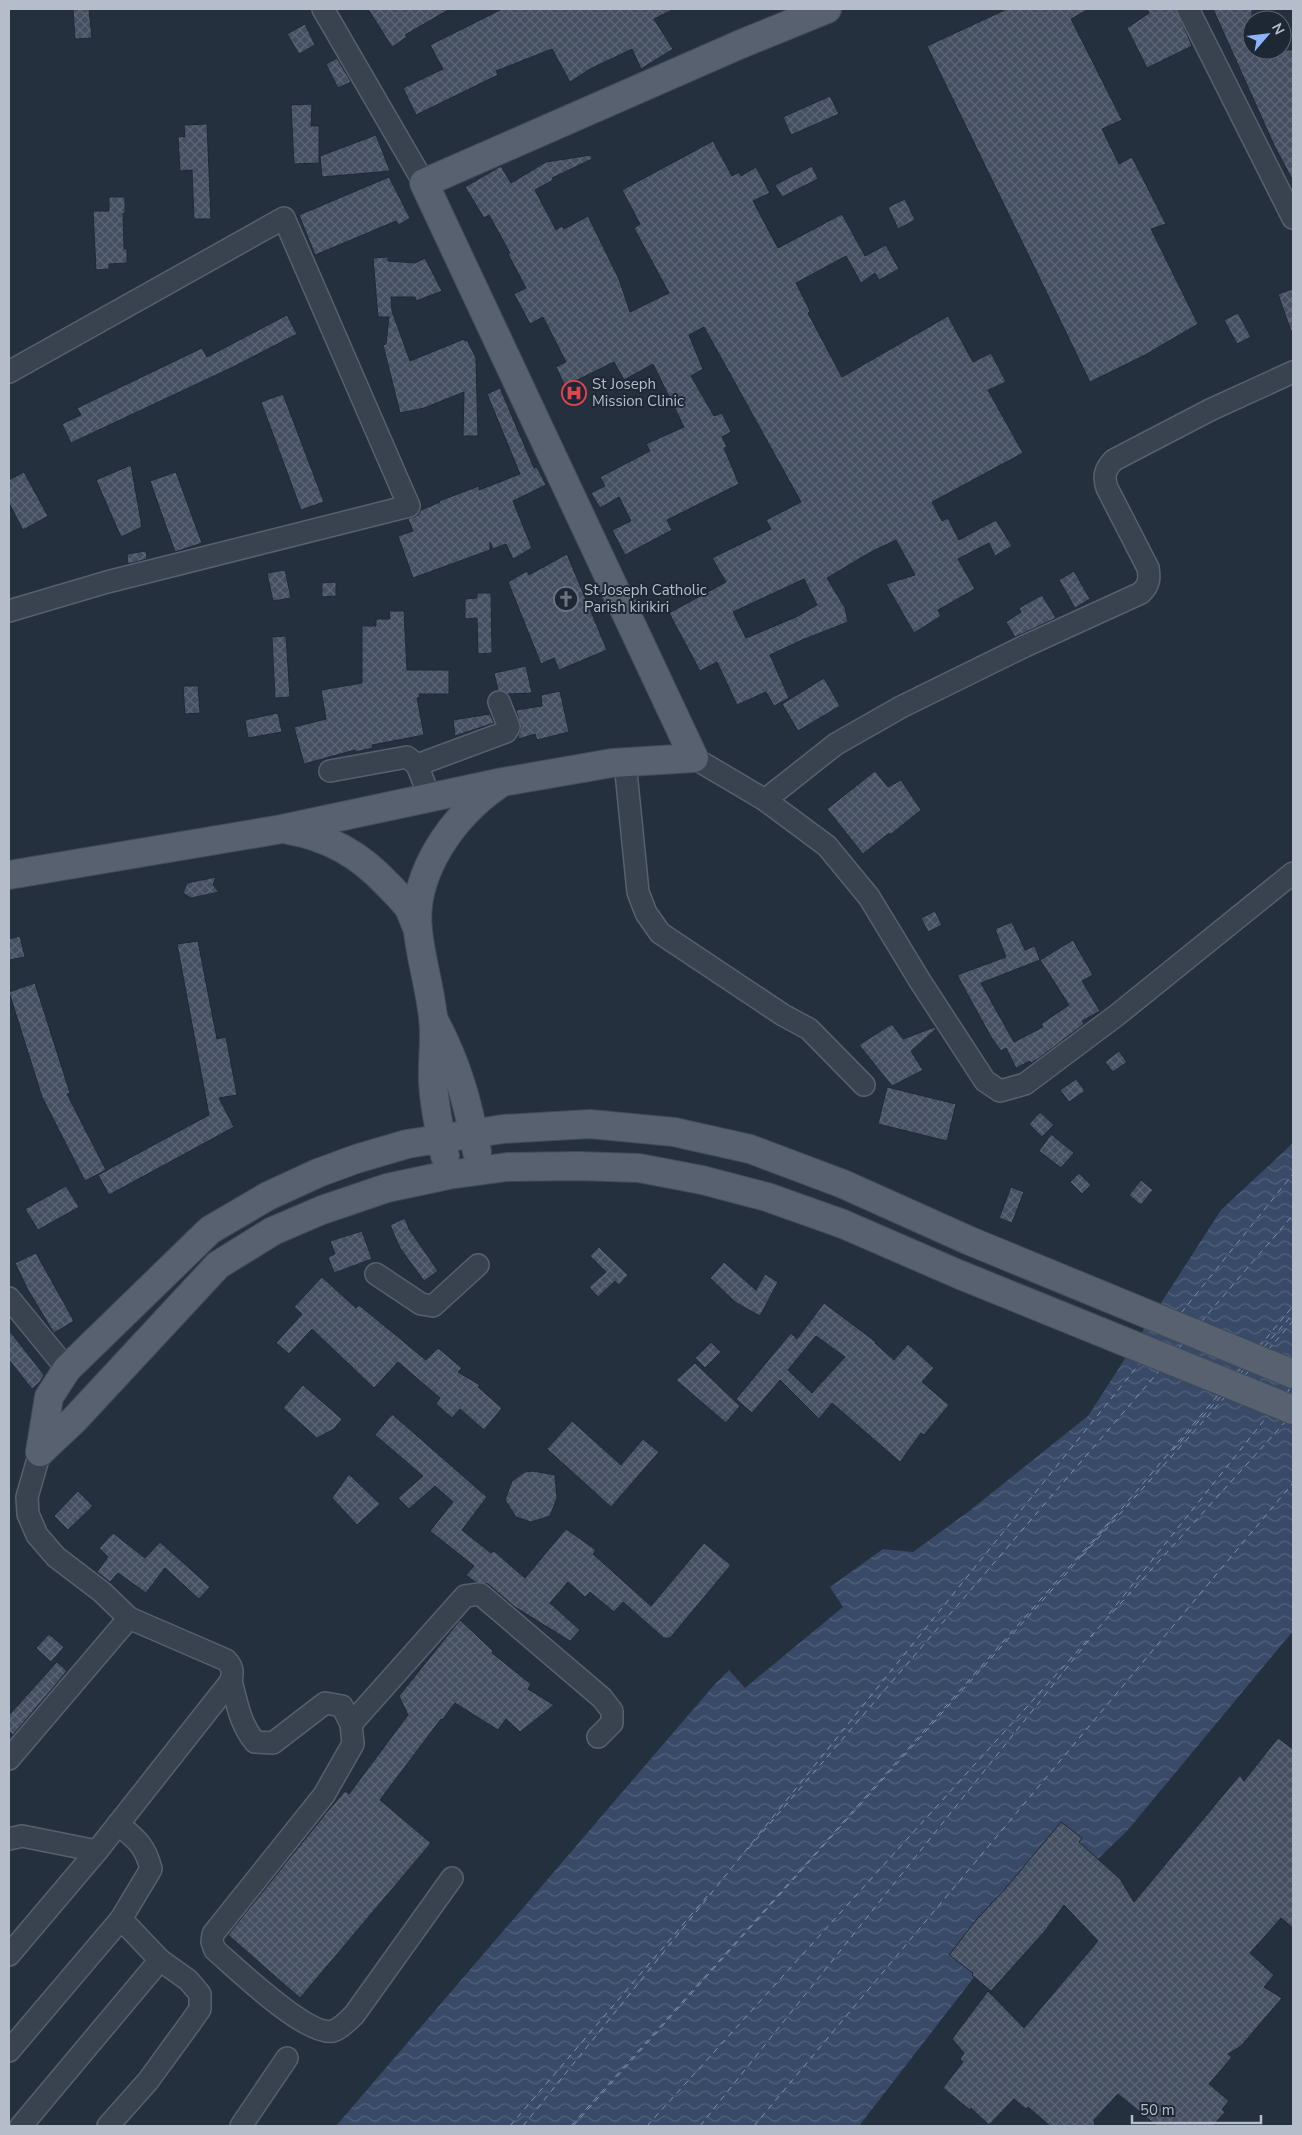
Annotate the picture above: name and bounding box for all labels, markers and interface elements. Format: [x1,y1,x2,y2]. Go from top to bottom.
north arrow [1242,10,1292,60]
text: N [1267,20,1289,38]
place label: St Joseph Mission Clinic [592,374,684,411]
hospital icon: St Joseph Mission Clinic [561,380,587,406]
place label: St Joseph Catholic Parish kirikiri [584,580,707,617]
church icon: St Joseph Catholic Parish kirikiri [553,586,579,612]
scale bar [1132,2092,1261,2124]
text: 50 m [1140,2100,1175,2120]

